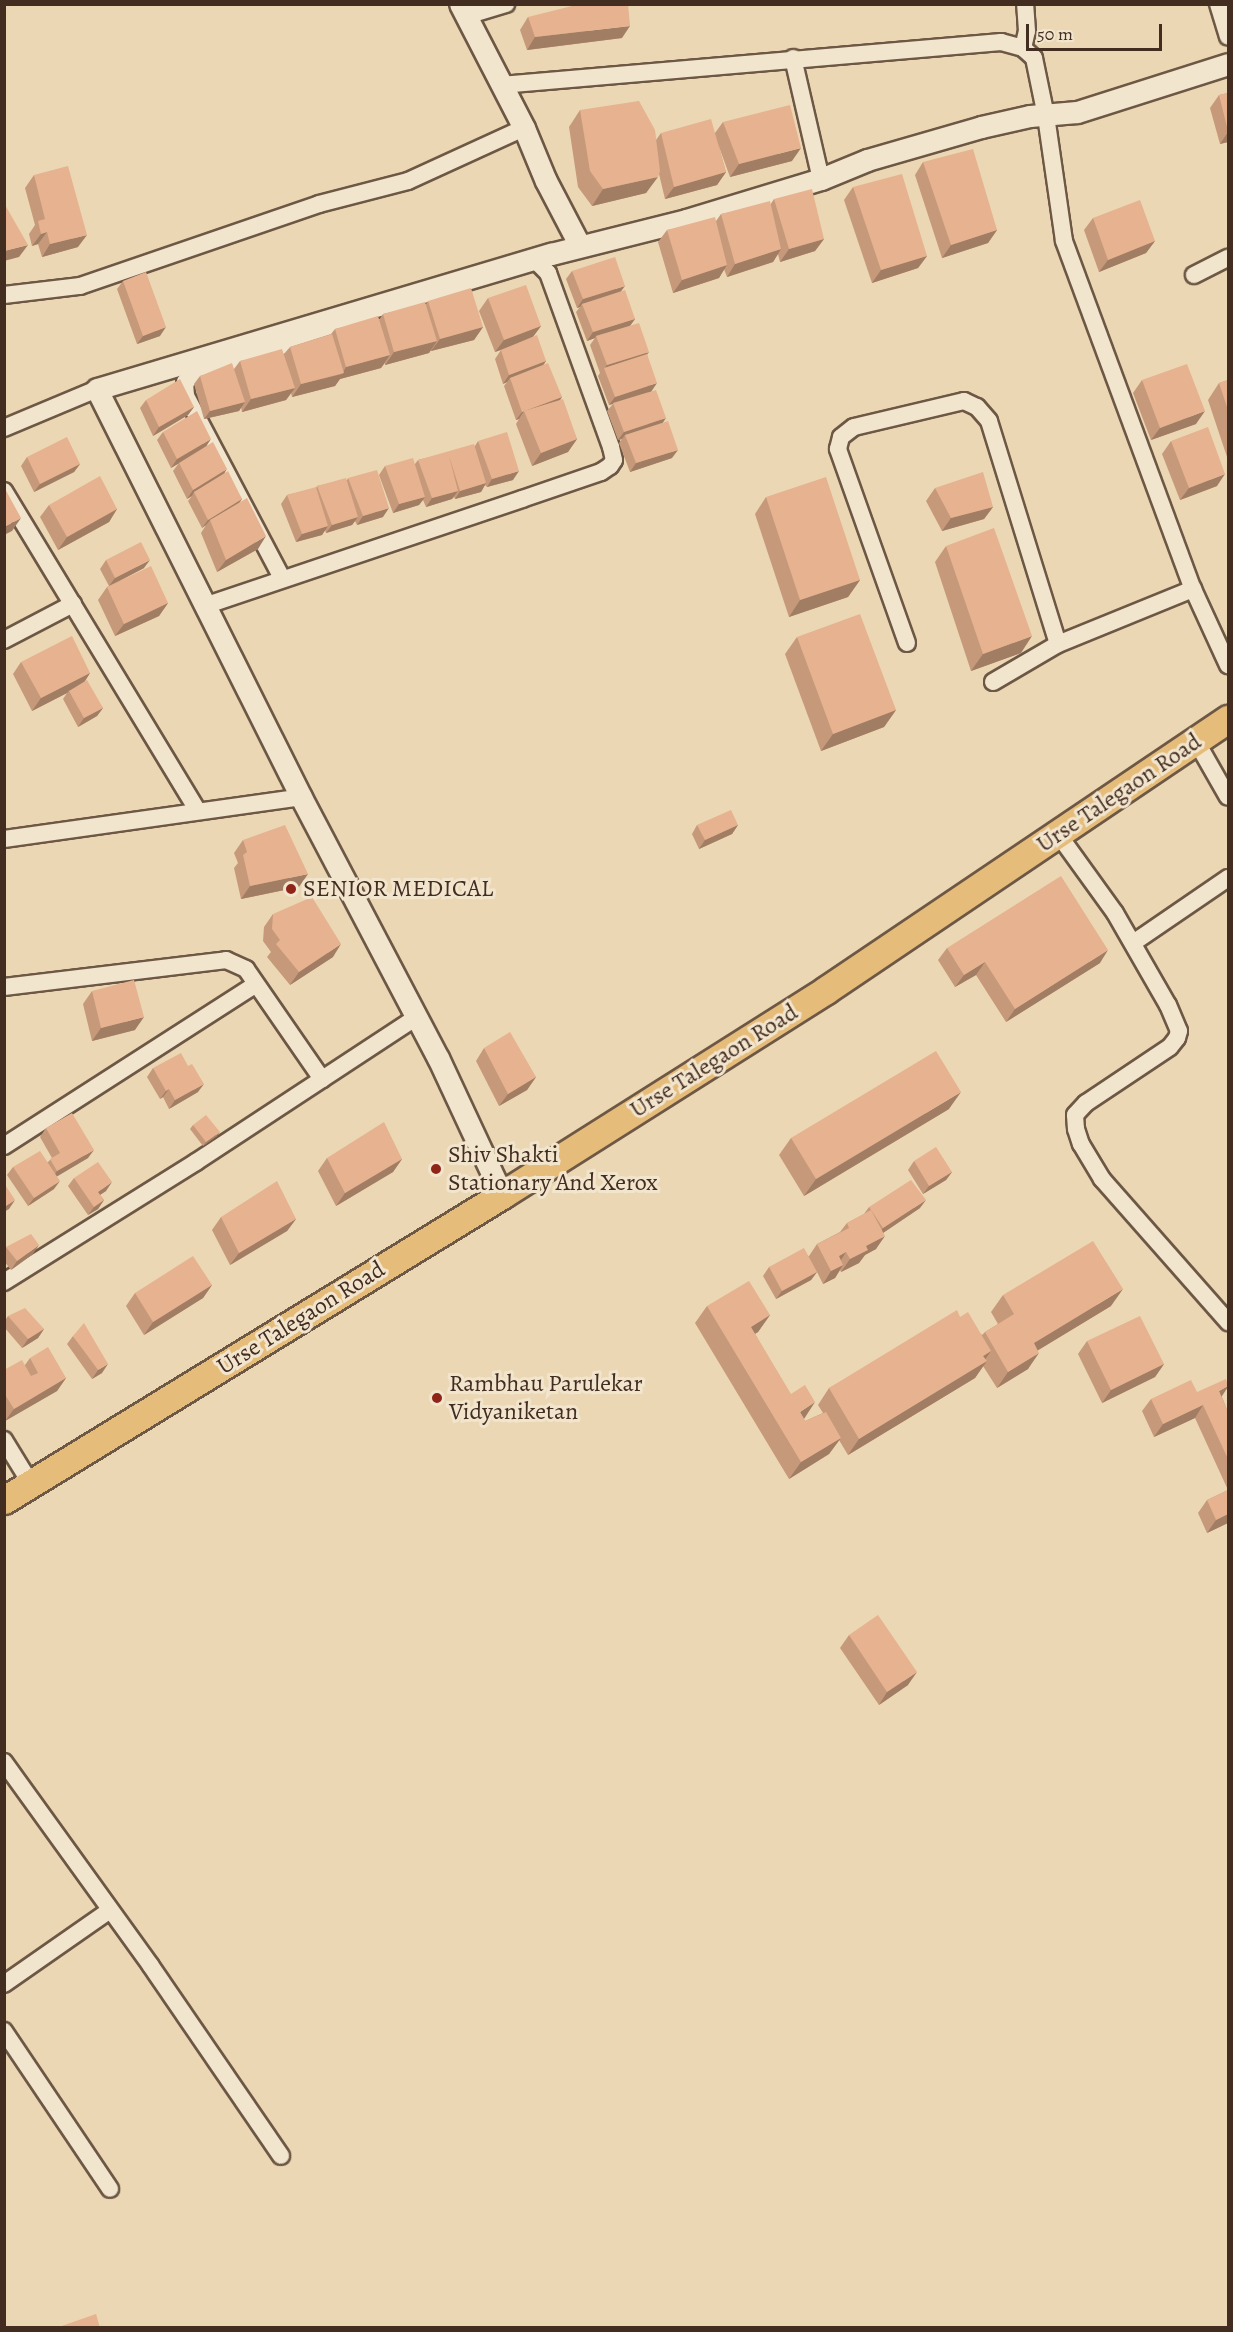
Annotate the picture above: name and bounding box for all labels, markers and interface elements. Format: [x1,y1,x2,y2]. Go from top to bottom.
scale bar [1029,12,1166,50]
text: 50 m [1037,22,1073,46]
street label: Urse Talegaon Road [1031,727,1207,859]
place label: SENIOR MEDICAL [303,875,493,903]
marker: SENIOR MEDICAL [284,882,298,896]
street label: Urse Talegaon Road [625,998,803,1124]
place label: Shiv Shakti Stationary And Xerox [448,1141,658,1197]
marker: Shiv Shakti Stationary And Xerox [429,1162,443,1176]
street label: Urse Talegaon Road [212,1255,390,1381]
place label: Rambhau Parulekar Vidyaniketan [449,1370,643,1426]
marker: Rambhau Parulekar Vidyaniketan [430,1391,444,1405]

